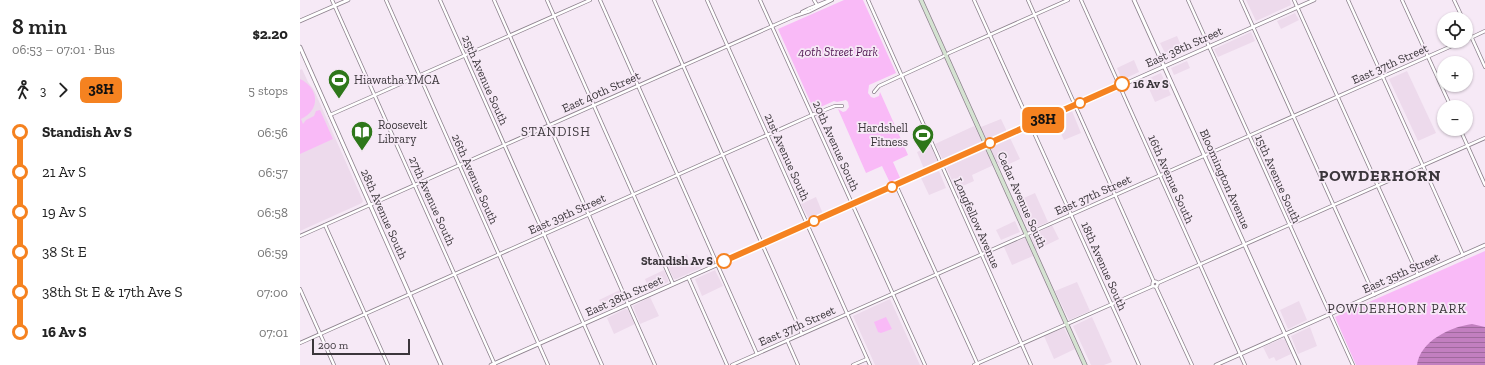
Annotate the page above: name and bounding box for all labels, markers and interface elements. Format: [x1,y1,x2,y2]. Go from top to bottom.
map controls [1437,12,1473,136]
button: locate [1437,12,1473,48]
text: 8 min [12,13,67,40]
street label: East 38th Street [1143,24,1225,70]
text: $2.20 [252,25,288,43]
street label: 25th Avenue South [459,33,511,127]
street label: East 37th Street [1350,41,1431,87]
text: 06:53 – 07:01 · Bus [12,42,115,57]
park label: 40th Street Park [798,45,878,59]
button: + [1437,56,1473,92]
sports icon: Hiawatha YMCA [326,67,352,100]
street label: East 40th Street [560,68,643,115]
place label: Hiawatha YMCA [354,73,440,87]
marker: 16 Av S [1114,76,1130,92]
place label: 16 Av S [1133,77,1169,91]
icon: walk [12,79,34,101]
icon: forward [52,79,74,101]
text: 38H [88,81,114,98]
text: 3 [40,83,46,98]
text: 5 stops [248,83,288,98]
unlabelled marker [1074,97,1086,109]
street label: 20th Avenue South [810,99,862,194]
button: − [1437,100,1473,136]
line badge: 38H [1020,107,1066,133]
street label: 21st Avenue South [761,111,813,203]
text: 38H [1030,111,1056,128]
place label: Roosevelt Library [378,118,428,146]
library icon: Roosevelt Library [349,119,375,152]
place label: Hardshell Fitness [858,121,908,149]
sports icon: Hardshell Fitness [910,122,936,155]
text: Standish Av S [42,123,132,141]
district label: STANDISH [521,124,591,139]
text: 06:56 [257,125,288,140]
street label: Bloomington Avenue [1197,127,1253,231]
street label: 26th Avenue South [449,132,501,226]
street label: 16th Avenue South [1145,132,1197,226]
street label: 15th Avenue South [1252,133,1304,226]
unlabelled marker [984,137,996,149]
street label: Cedar Avenue South [994,150,1050,251]
street label: 27th Avenue South [406,154,458,248]
text: 21 Av S [42,163,86,181]
text: 06:57 [258,165,288,180]
district label: POWDERHORN [1319,166,1441,185]
street label: 28th Avenue South [358,167,410,262]
street label: East 37th Street [1053,172,1134,218]
street label: Longfellow Avenue [951,176,1003,271]
unlabelled marker [886,181,898,193]
street label: East 39th Street [526,191,608,237]
text: 19 Av S [42,203,86,221]
text: 06:58 [257,205,288,220]
unlabelled marker [808,215,820,227]
street label: 18th Avenue South [1078,219,1130,313]
text: 38 St E [42,243,87,261]
text: 06:59 [257,245,288,260]
street label: East 35th Street [1360,250,1442,296]
marker: Standish Av S [716,253,732,269]
place label: Standish Av S [641,254,713,268]
street label: East 38th Street [583,273,665,319]
text: 38th St E & 17th Ave S [42,283,182,301]
text: 07:00 [257,285,288,300]
district label: POWDERHORN PARK [1327,301,1467,316]
street label: East 37th Street [757,303,838,349]
text: 16 Av S [42,323,87,341]
text: 07:01 [259,325,288,340]
scale bar [312,337,410,356]
text: 200 m [318,339,348,352]

